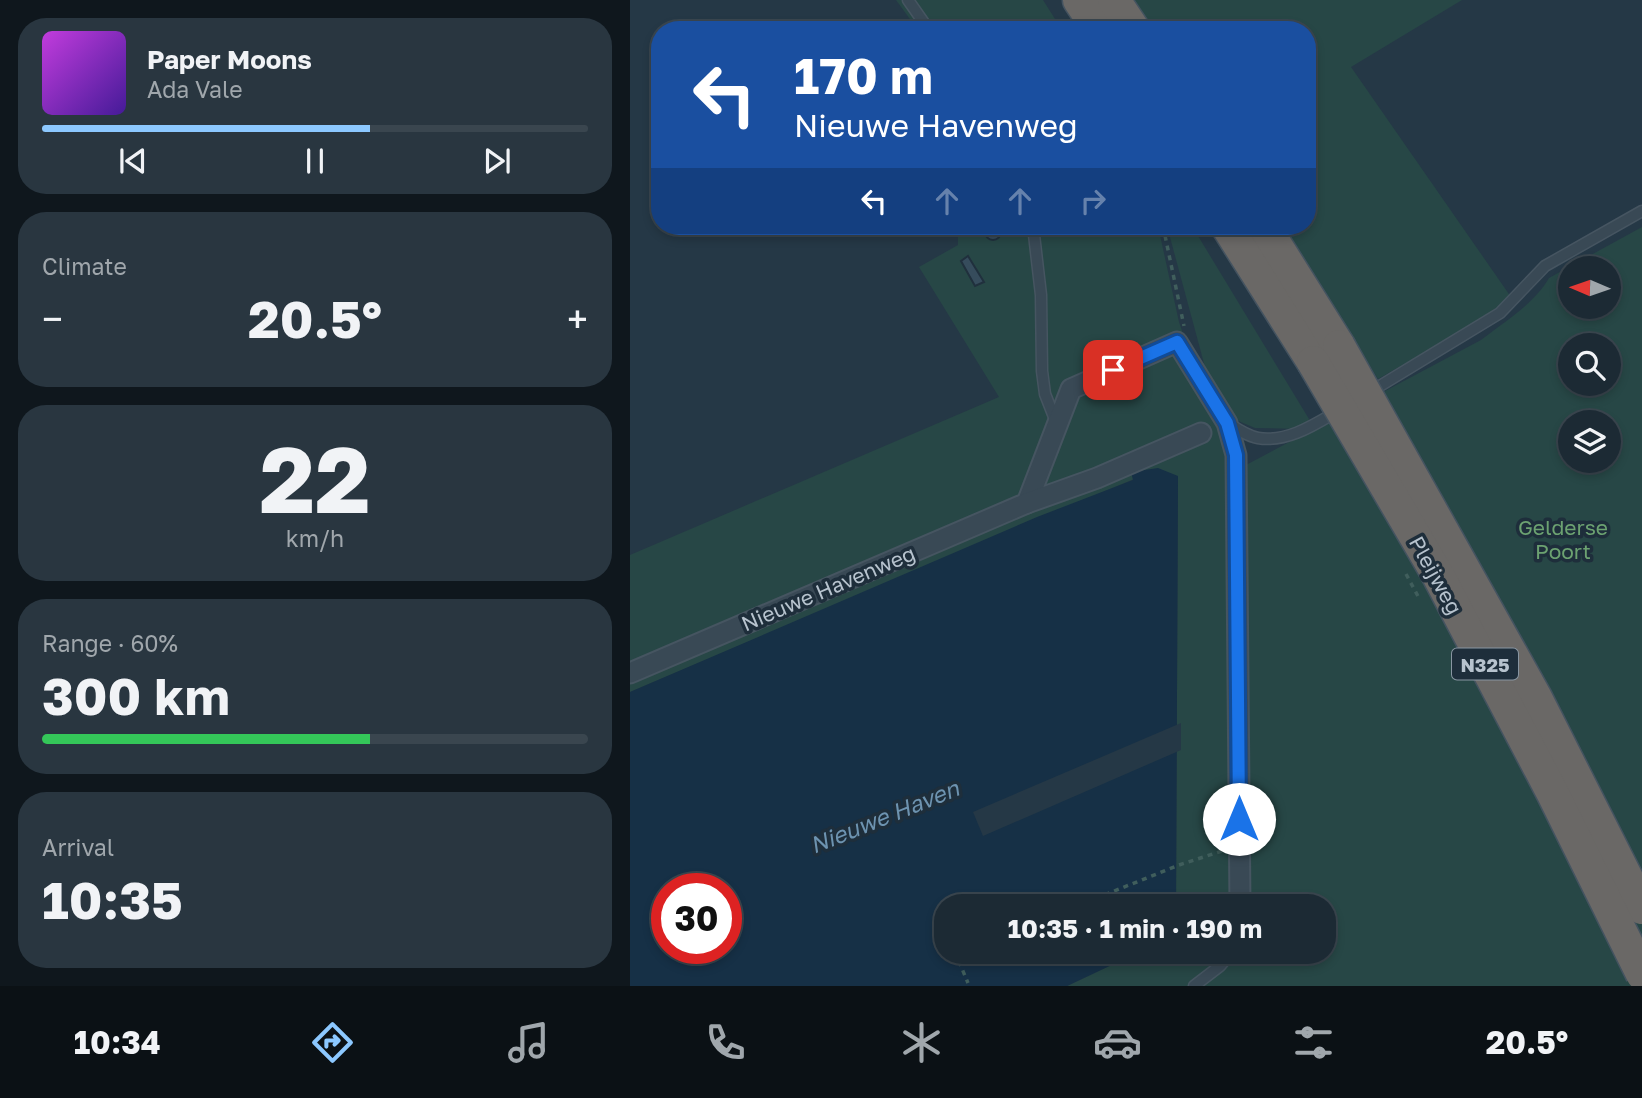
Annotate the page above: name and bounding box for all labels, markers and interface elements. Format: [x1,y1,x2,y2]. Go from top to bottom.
text: Paper Moons [147,44,312,75]
text: 170 m [794,46,933,105]
icon: left [679,49,770,140]
text: Ada Vale [147,75,243,103]
text: Nieuwe Havenweg [794,106,1078,144]
icon: previous [114,142,152,180]
icon: pause [296,142,334,180]
icon: next [478,142,516,180]
icon: left [855,182,893,220]
icon: ahead [928,182,966,220]
icon: ahead [1001,182,1039,220]
icon: right [1074,182,1112,220]
text: Climate [42,252,127,280]
north arrow [1558,256,1620,318]
map controls [1558,256,1621,473]
text: 20.5° [248,287,382,349]
text: − [42,296,63,341]
text: + [567,296,588,341]
button: search [1558,333,1621,396]
pin [1083,340,1143,400]
icon: arrive [1094,351,1132,389]
button: layers [1558,410,1621,473]
text: 22 [259,424,371,533]
park label: Gelderse Poort [1518,514,1608,564]
text: km/h [286,524,344,552]
street label: Pleijweg [1404,531,1468,619]
street label: Nieuwe Havenweg [737,540,919,636]
text: Range · 60% [42,629,178,657]
road number: N325 [1452,649,1518,680]
text: 300 km [42,664,230,726]
water label: Nieuwe Haven [805,773,963,859]
position arrow [1202,782,1276,856]
text: Arrival [42,833,114,861]
text: 10:35 [42,868,183,930]
speed limit sign: 30 [651,873,742,964]
text: 10:35 · 1 min · 190 m [1008,913,1262,944]
icon: directions [308,1018,357,1067]
icon: music [504,1018,553,1067]
icon: phone [701,1018,750,1067]
icon: climate [897,1018,946,1067]
icon: car [1093,1018,1142,1067]
icon: filters [1289,1018,1338,1067]
text: 10:34 [74,1023,161,1061]
text: 20.5° [1486,1023,1568,1061]

